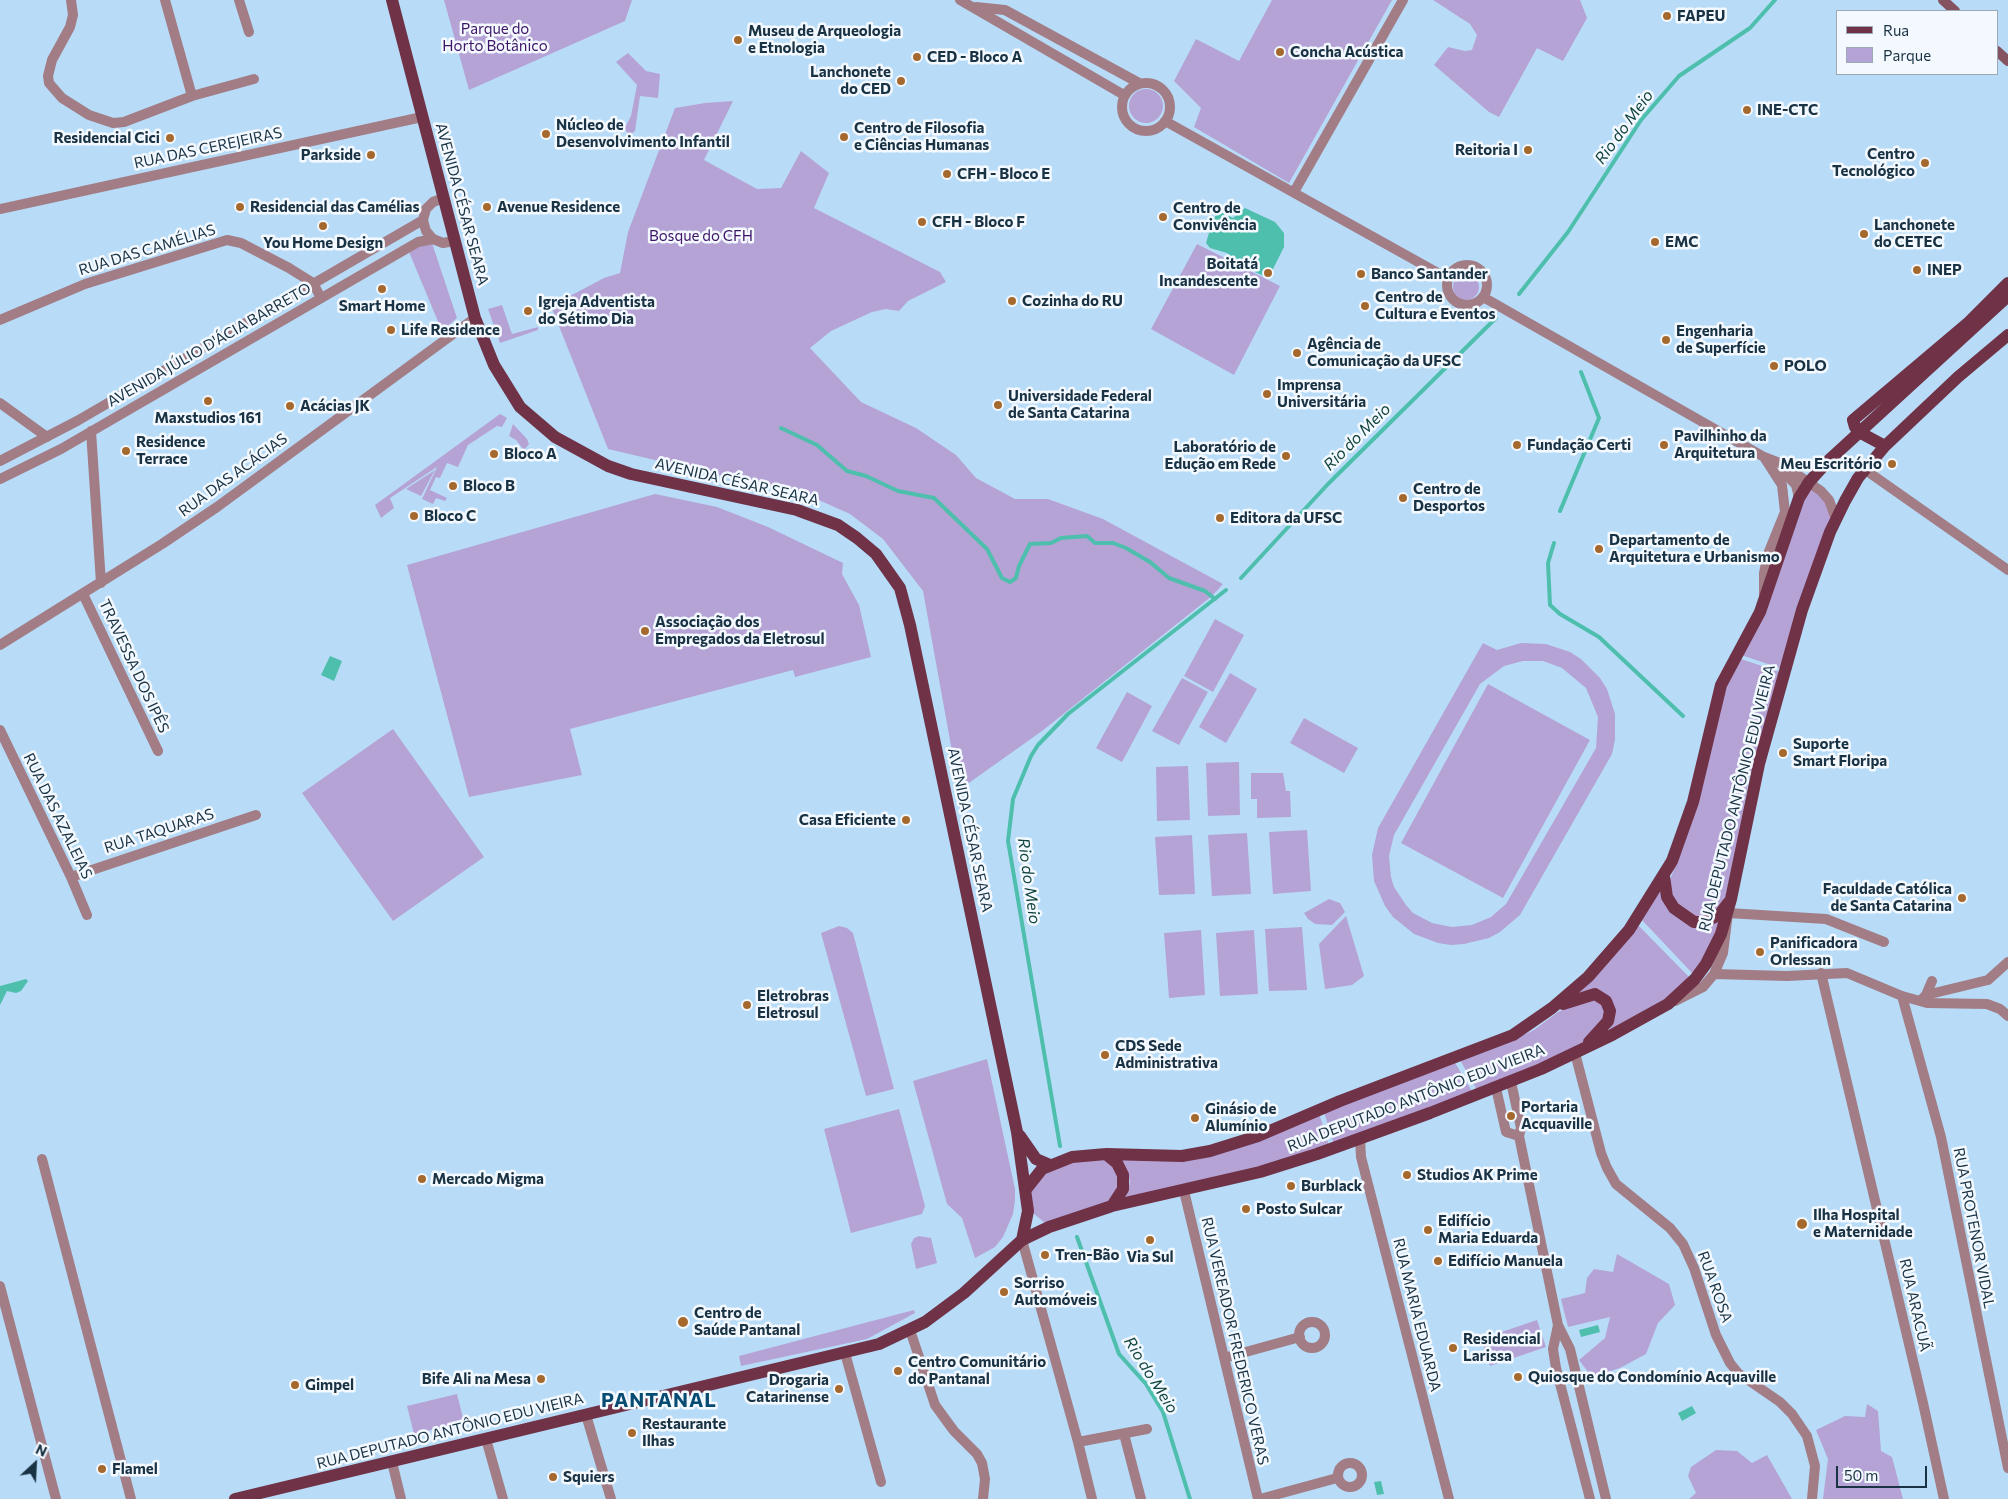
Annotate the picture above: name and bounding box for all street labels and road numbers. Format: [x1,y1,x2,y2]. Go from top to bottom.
street label: AVENIDA CÉSAR SEARA [432,121,492,287]
street label: RUA DAS CEREJEIRAS [132,124,284,172]
street label: RUA DAS CAMÉLIAS [77,221,217,279]
street label: AVENIDA JÚLIO D'ÁCIA BARRETO [104,279,314,411]
street label: RUA DAS ACÁCIAS [175,430,291,520]
street label: AVENIDA CÉSAR SEARA [653,454,821,510]
street label: TRAVESSA DOS IPÊS [95,596,173,736]
street label: RUA DEPUTADO ANTÔNIO EDU VIEIRA [1695,663,1779,933]
street label: AVENIDA CÉSAR SEARA [944,746,996,914]
street label: RUA DAS AZALEIAS [20,750,96,882]
street label: RUA TAQUARAS [102,805,216,857]
street label: RUA DEPUTADO ANTÔNIO EDU VIEIRA [1285,1040,1547,1156]
street label: RUA PROTENOR VIDAL [1950,1146,1998,1310]
street label: RUA VEREADOR FREDERICO VERAS [1198,1215,1272,1467]
street label: RUA MARIA EDUARDA [1389,1236,1445,1394]
street label: RUA ROSA [1694,1249,1736,1325]
street label: RUA ARACUÃ [1896,1257,1934,1353]
street label: RUA DEPUTADO ANTÔNIO EDU VIEIRA [315,1389,585,1473]

